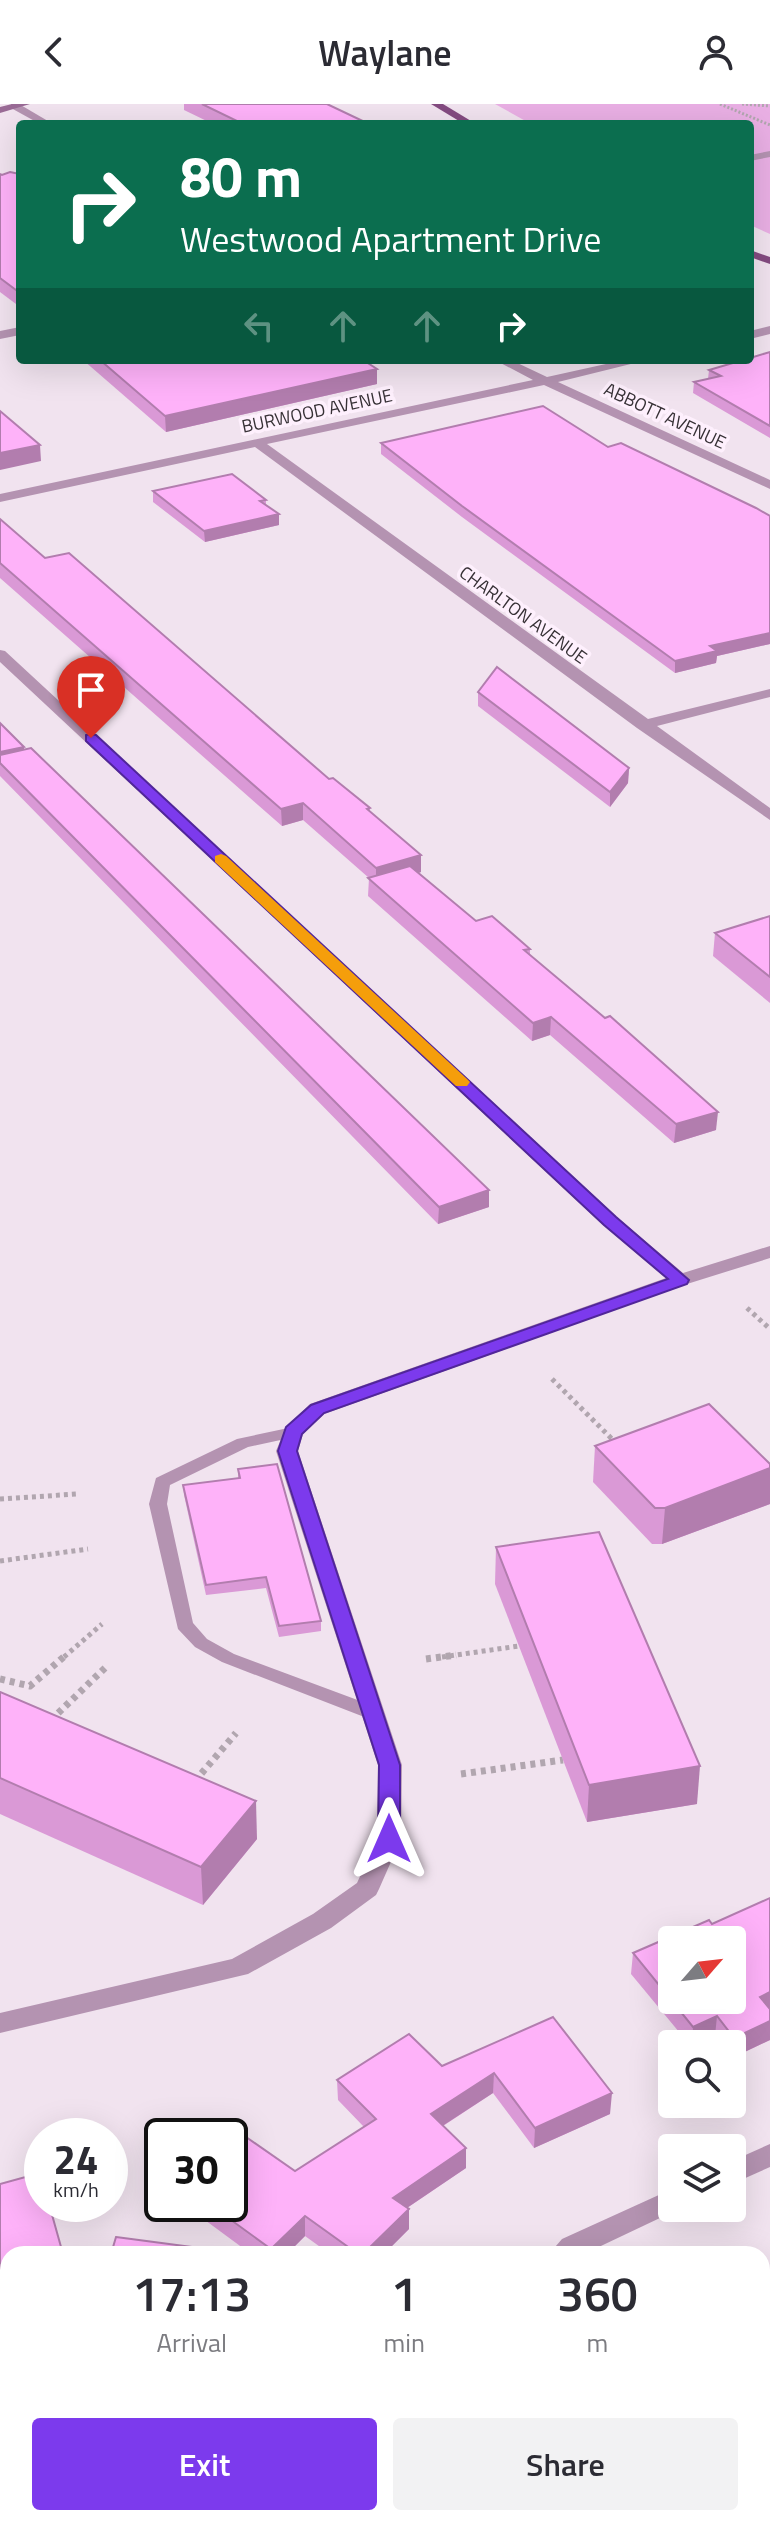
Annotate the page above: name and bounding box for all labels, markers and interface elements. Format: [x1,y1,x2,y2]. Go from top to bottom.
text: Waylane [318,25,452,80]
icon: back [32,30,76,74]
icon: person [694,30,738,74]
text: 80 m [180,134,302,219]
icon: right [48,152,152,256]
text: Westwood Apartment Drive [180,211,601,266]
icon: left [237,304,281,348]
icon: ahead [321,304,365,348]
icon: ahead [405,304,449,348]
icon: right [489,304,533,348]
street label: ABBOTT AVENUE [600,375,731,456]
street label: BURWOOD AVENUE [239,381,395,440]
street label: CHARLTON AVENUE [454,559,593,670]
pin [57,656,125,738]
icon: arrive [69,668,113,712]
position arrow [347,1797,431,1881]
north arrow [658,1926,746,2014]
map controls [658,1926,746,2222]
button: search [658,2030,746,2118]
speed limit sign: 30 [144,2118,248,2222]
text: 24 [54,2129,98,2190]
button: layers [658,2134,746,2222]
text: km/h [53,2174,99,2205]
text: 17:13 [132,2257,251,2330]
text: 1 [391,2257,418,2330]
text: 360 [557,2257,638,2330]
text: Arrival [156,2323,227,2362]
text: min [383,2323,425,2362]
text: m [587,2323,608,2362]
button: Exit [32,2418,377,2510]
button: Share [393,2418,738,2510]

